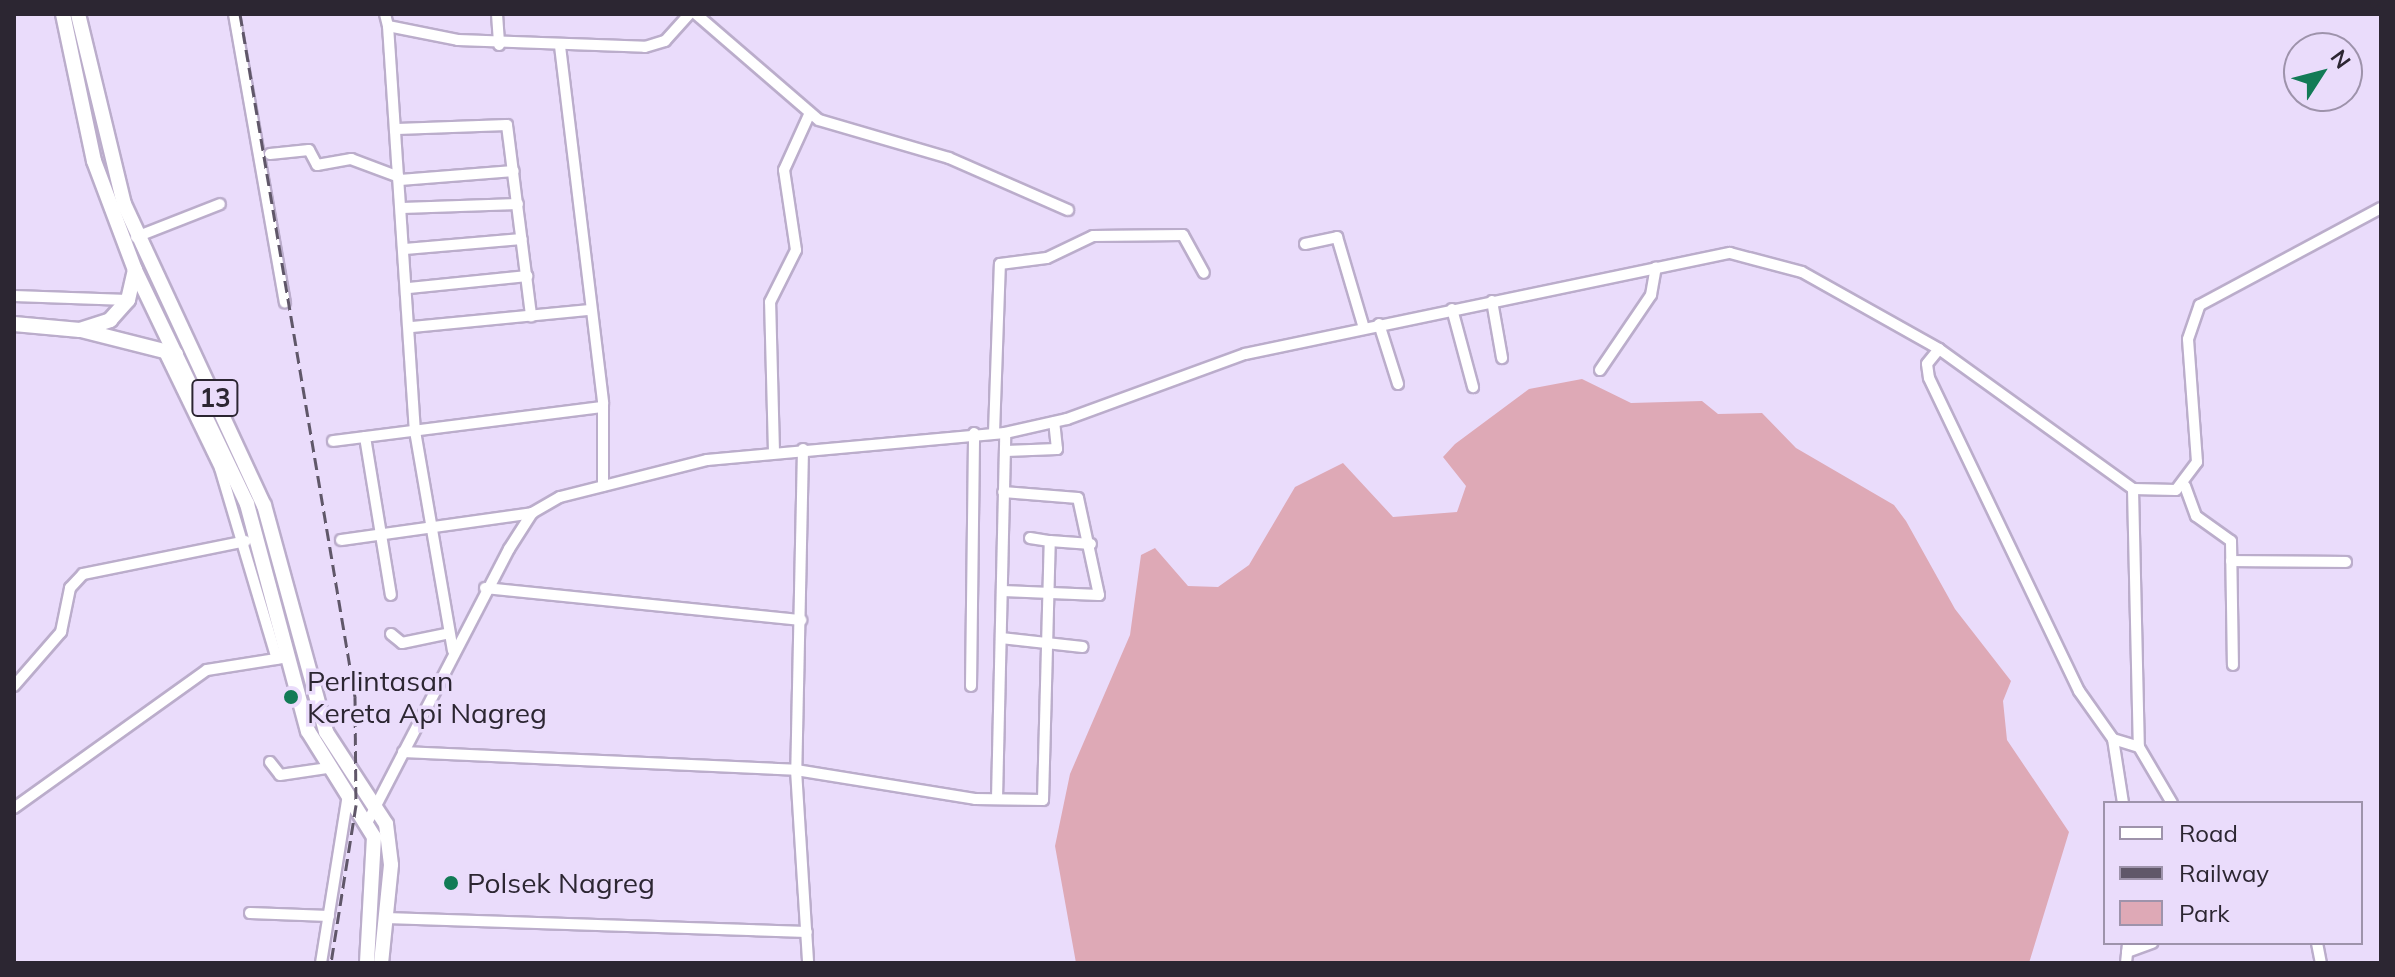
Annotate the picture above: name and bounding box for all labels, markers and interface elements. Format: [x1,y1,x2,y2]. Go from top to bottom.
north arrow [2283,32,2363,112]
text: N [2325,44,2357,74]
road number: 13 [191,376,239,420]
place label: Perlintasan Kereta Api Nagreg [307,664,547,730]
marker: Perlintasan Kereta Api Nagreg [282,688,300,706]
legend [2103,801,2363,945]
text: Road [2179,818,2238,848]
text: Railway [2179,858,2269,888]
place label: Polsek Nagreg [467,866,655,900]
marker: Polsek Nagreg [442,874,460,892]
text: Park [2179,898,2230,928]

